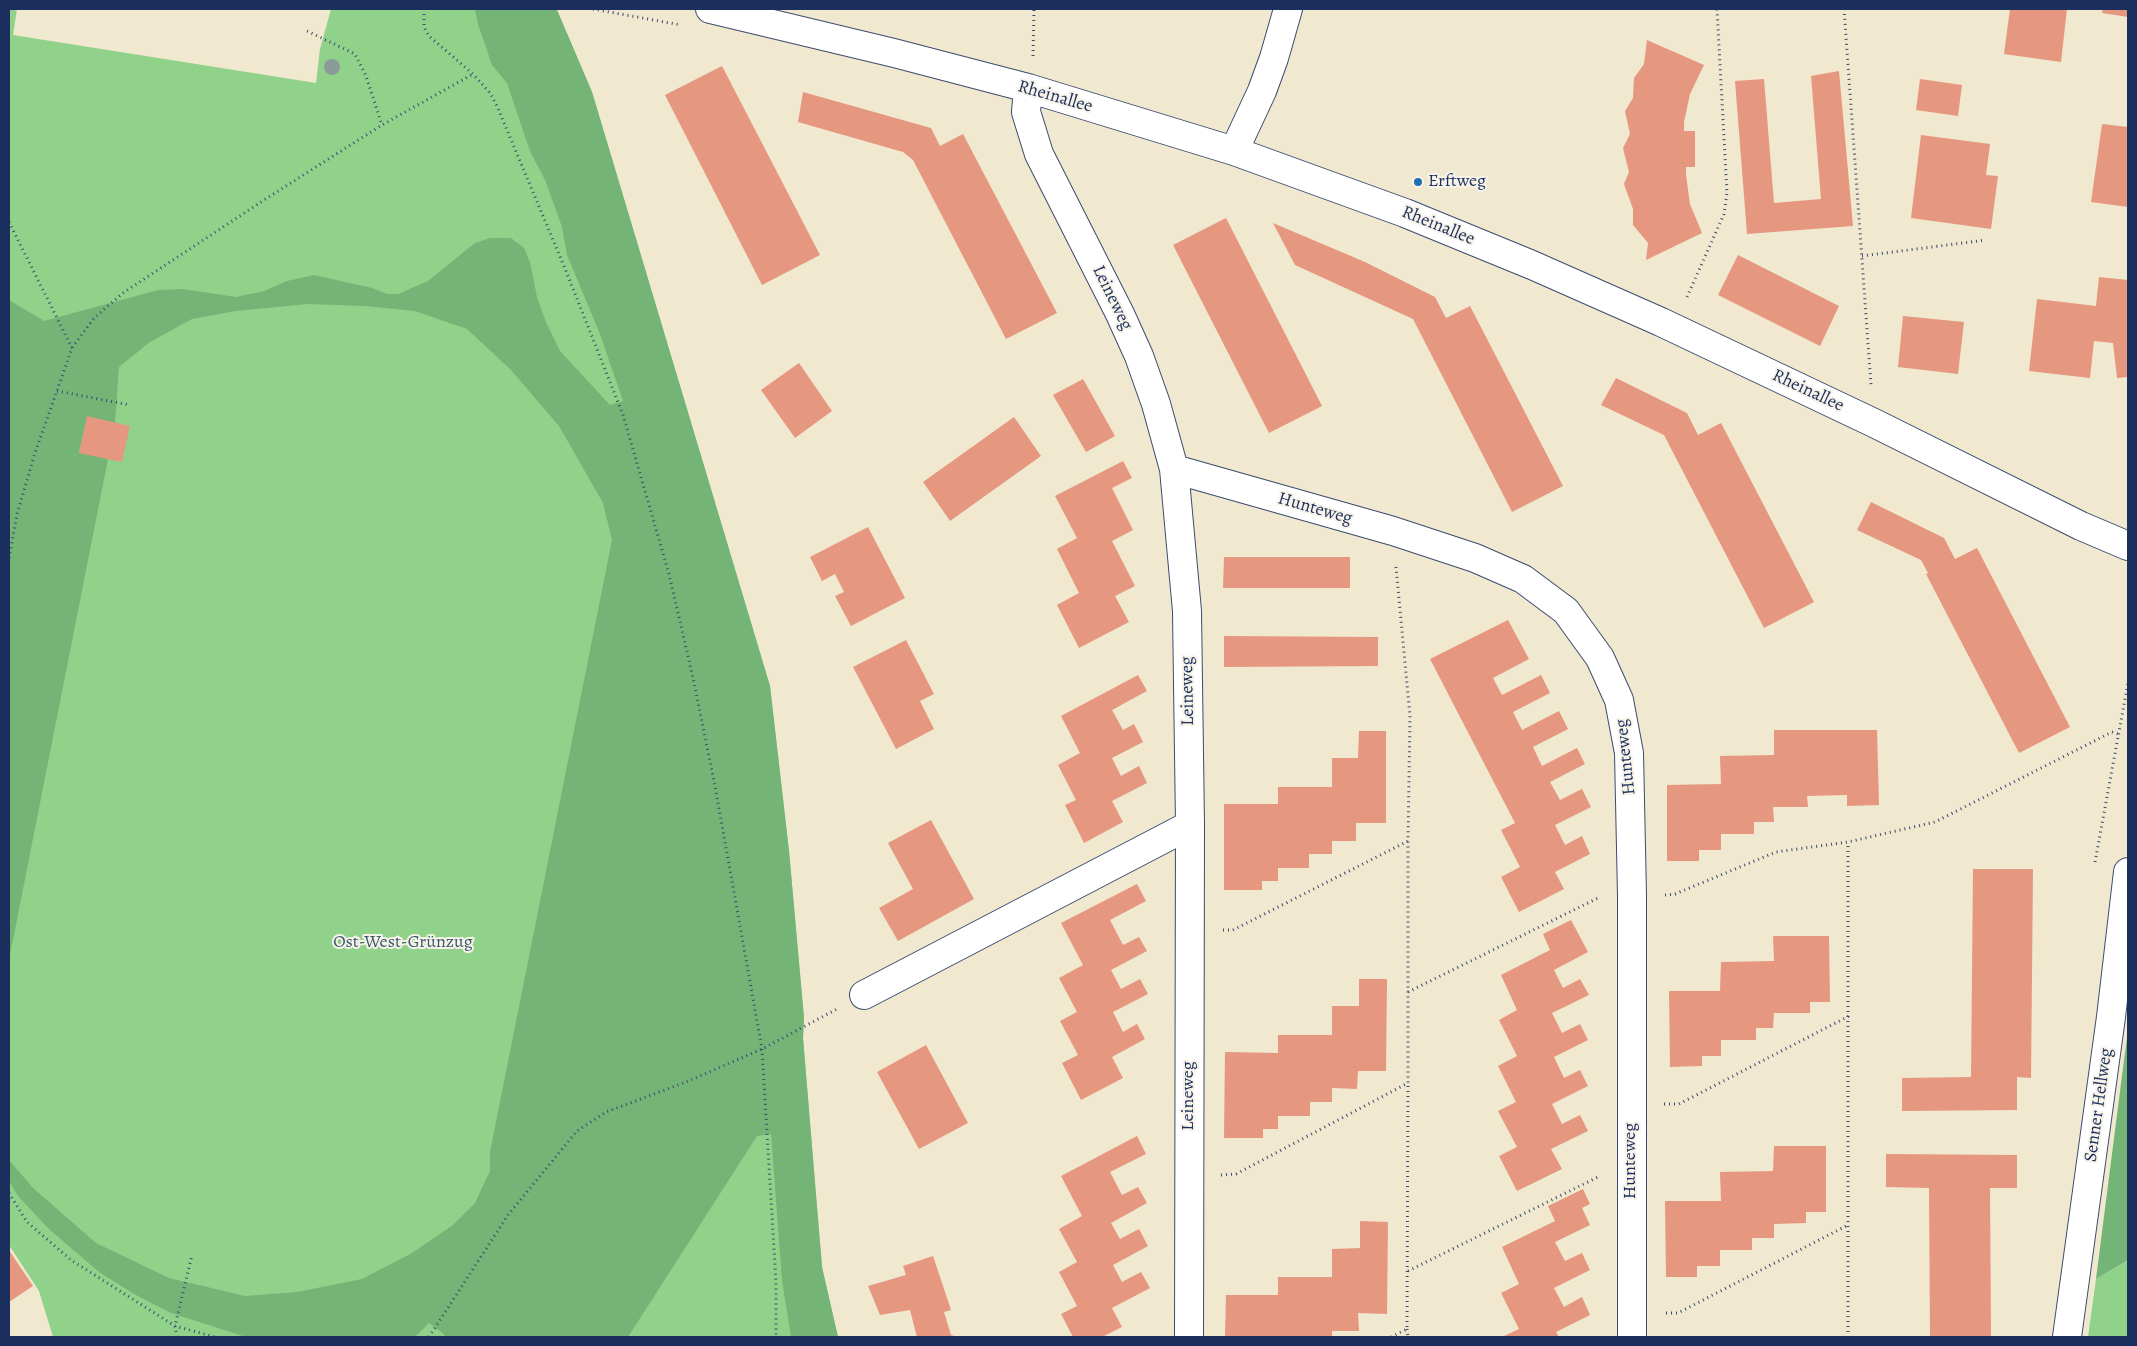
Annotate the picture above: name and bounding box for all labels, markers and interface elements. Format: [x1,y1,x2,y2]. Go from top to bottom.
street label: Rheinallee [1015,76,1095,118]
place label: Erftweg [1428,171,1486,193]
marker: Erftweg [1412,176,1424,188]
street label: Rheinallee [1398,202,1478,250]
street label: Leineweg [1087,262,1137,334]
street label: Rheinallee [1769,365,1847,417]
street label: Hunteweg [1275,488,1355,530]
street label: Leineweg [1177,656,1199,726]
street label: Hunteweg [1611,718,1641,796]
park label: Ost-West-Grünzug [333,932,473,954]
street label: Senner Hellweg [2080,1047,2118,1163]
street label: Leineweg [1178,1061,1200,1131]
street label: Hunteweg [1620,1123,1642,1199]

